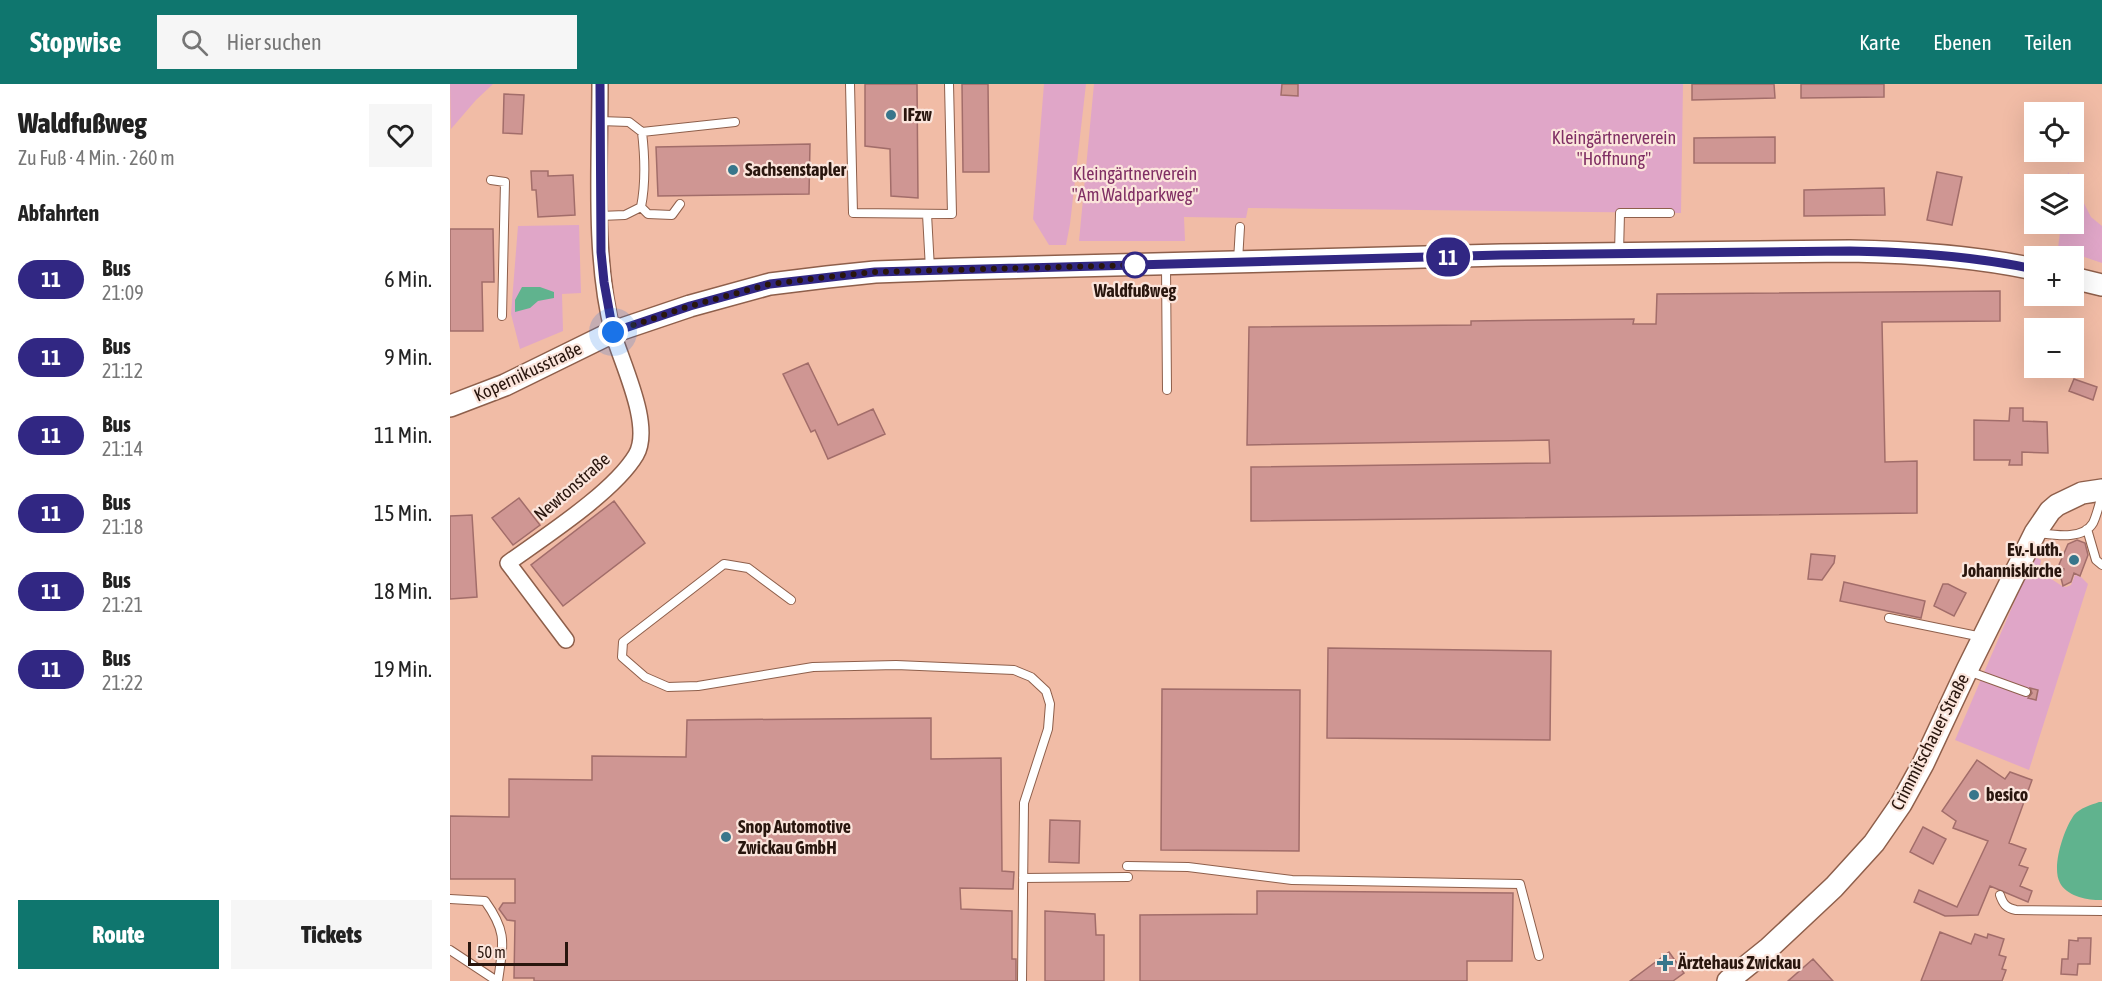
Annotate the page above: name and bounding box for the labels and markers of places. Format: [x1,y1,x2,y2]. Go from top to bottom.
place label: IFzw [903,104,932,125]
marker: IFzw [884,108,898,122]
place label: Sachsenstapler [745,159,847,180]
marker: Sachsenstapler [726,163,740,177]
marker: Waldfußweg [1122,252,1148,278]
place label: Waldfußweg [1093,280,1177,301]
place label: Ev.-Luth. Johanniskirche [1961,539,2062,581]
marker: Ev.-Luth. Johanniskirche [2067,553,2081,567]
place label: besico [1986,784,2028,805]
marker: besico [1967,788,1981,802]
place label: Snop Automotive Zwickau GmbH [738,816,851,858]
marker: Snop Automotive Zwickau GmbH [719,830,733,844]
place label: Ärztehaus Zwickau [1677,952,1801,973]
marker: Ärztehaus Zwickau [1656,954,1674,972]

